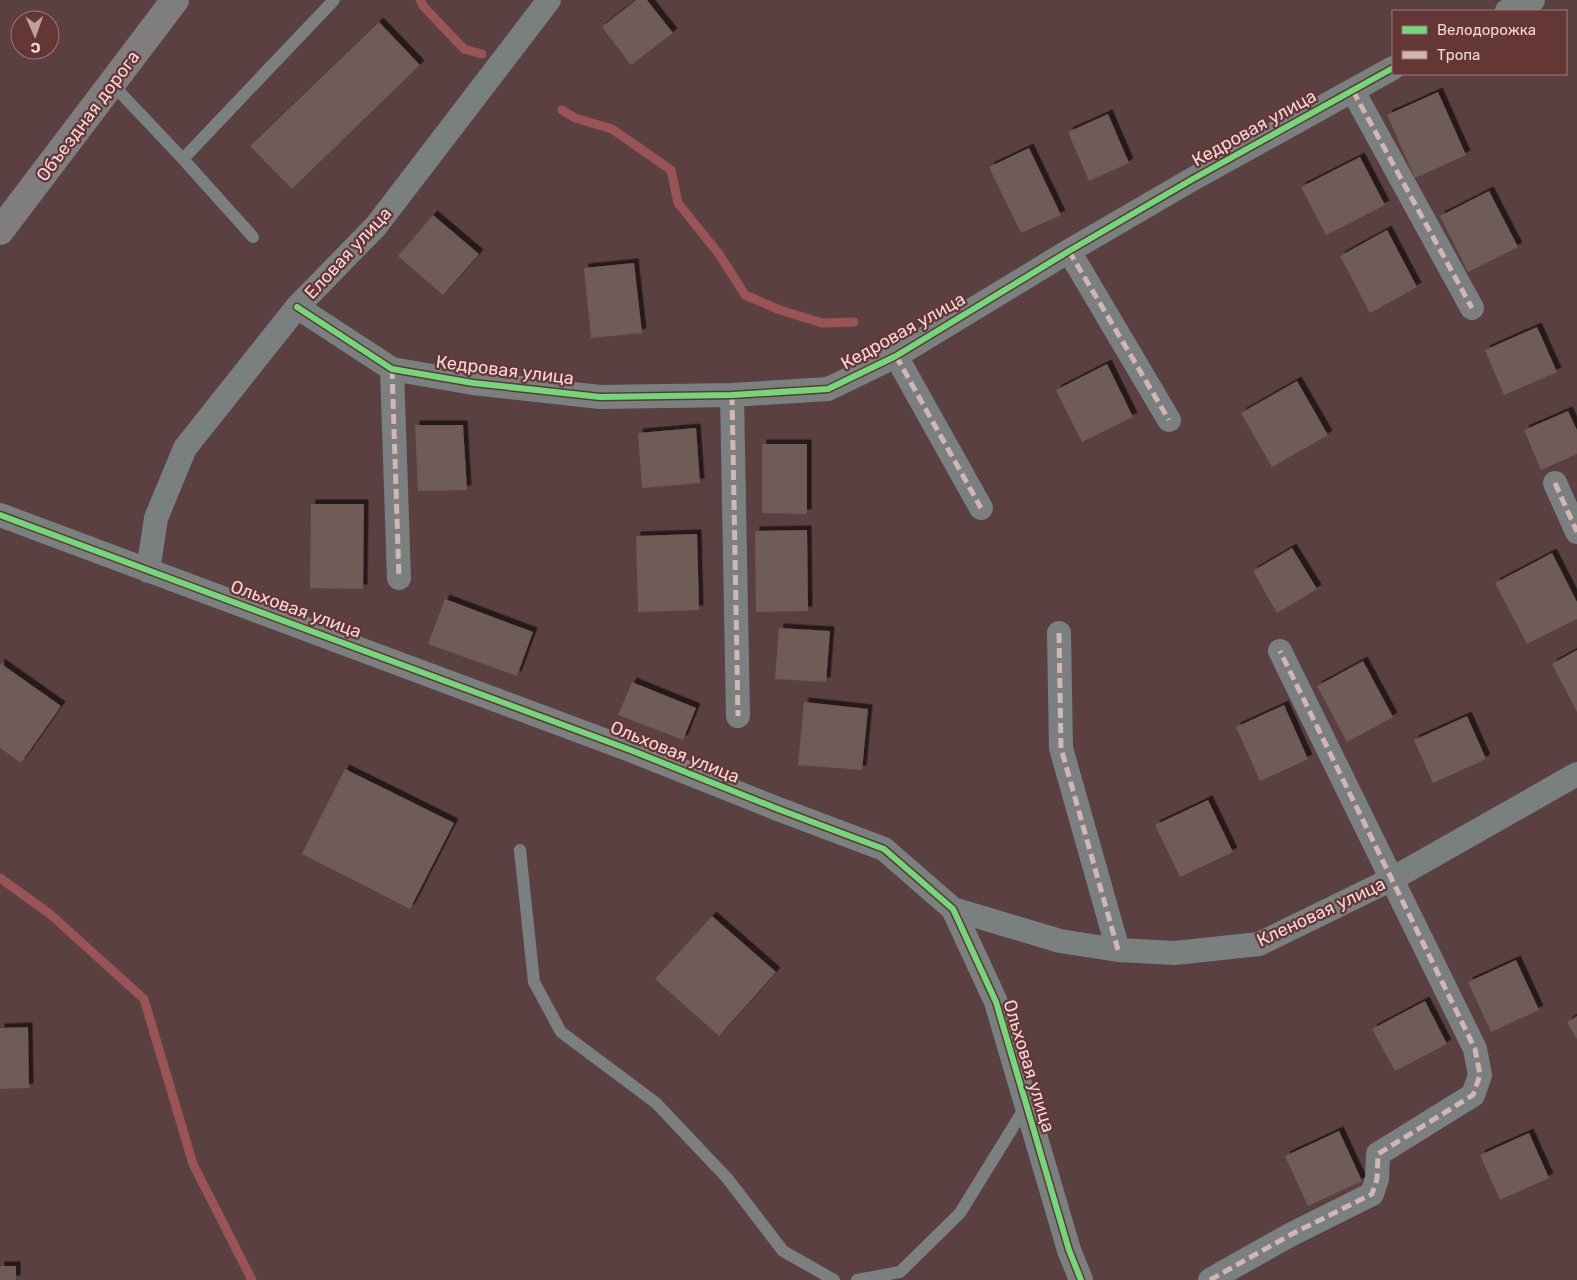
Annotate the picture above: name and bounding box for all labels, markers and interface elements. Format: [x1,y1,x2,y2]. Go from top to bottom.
north arrow [10,10,60,60]
legend [1392,10,1567,75]
text: Велодорожка [1437,21,1536,39]
text: С [30,39,41,56]
street label: Объездная дорога [32,46,144,186]
text: Тропа [1437,46,1480,64]
street label: Кедровая улица [1188,85,1320,171]
street label: Еловая улица [300,202,396,304]
street label: Кедровая улица [837,288,969,374]
street label: Кедровая улица [435,351,575,389]
street label: Ольховая улица [228,575,364,643]
street label: Ольховая улица [607,716,743,788]
street label: Кленовая улица [1253,873,1389,951]
street label: Ольховая улица [998,997,1060,1135]

